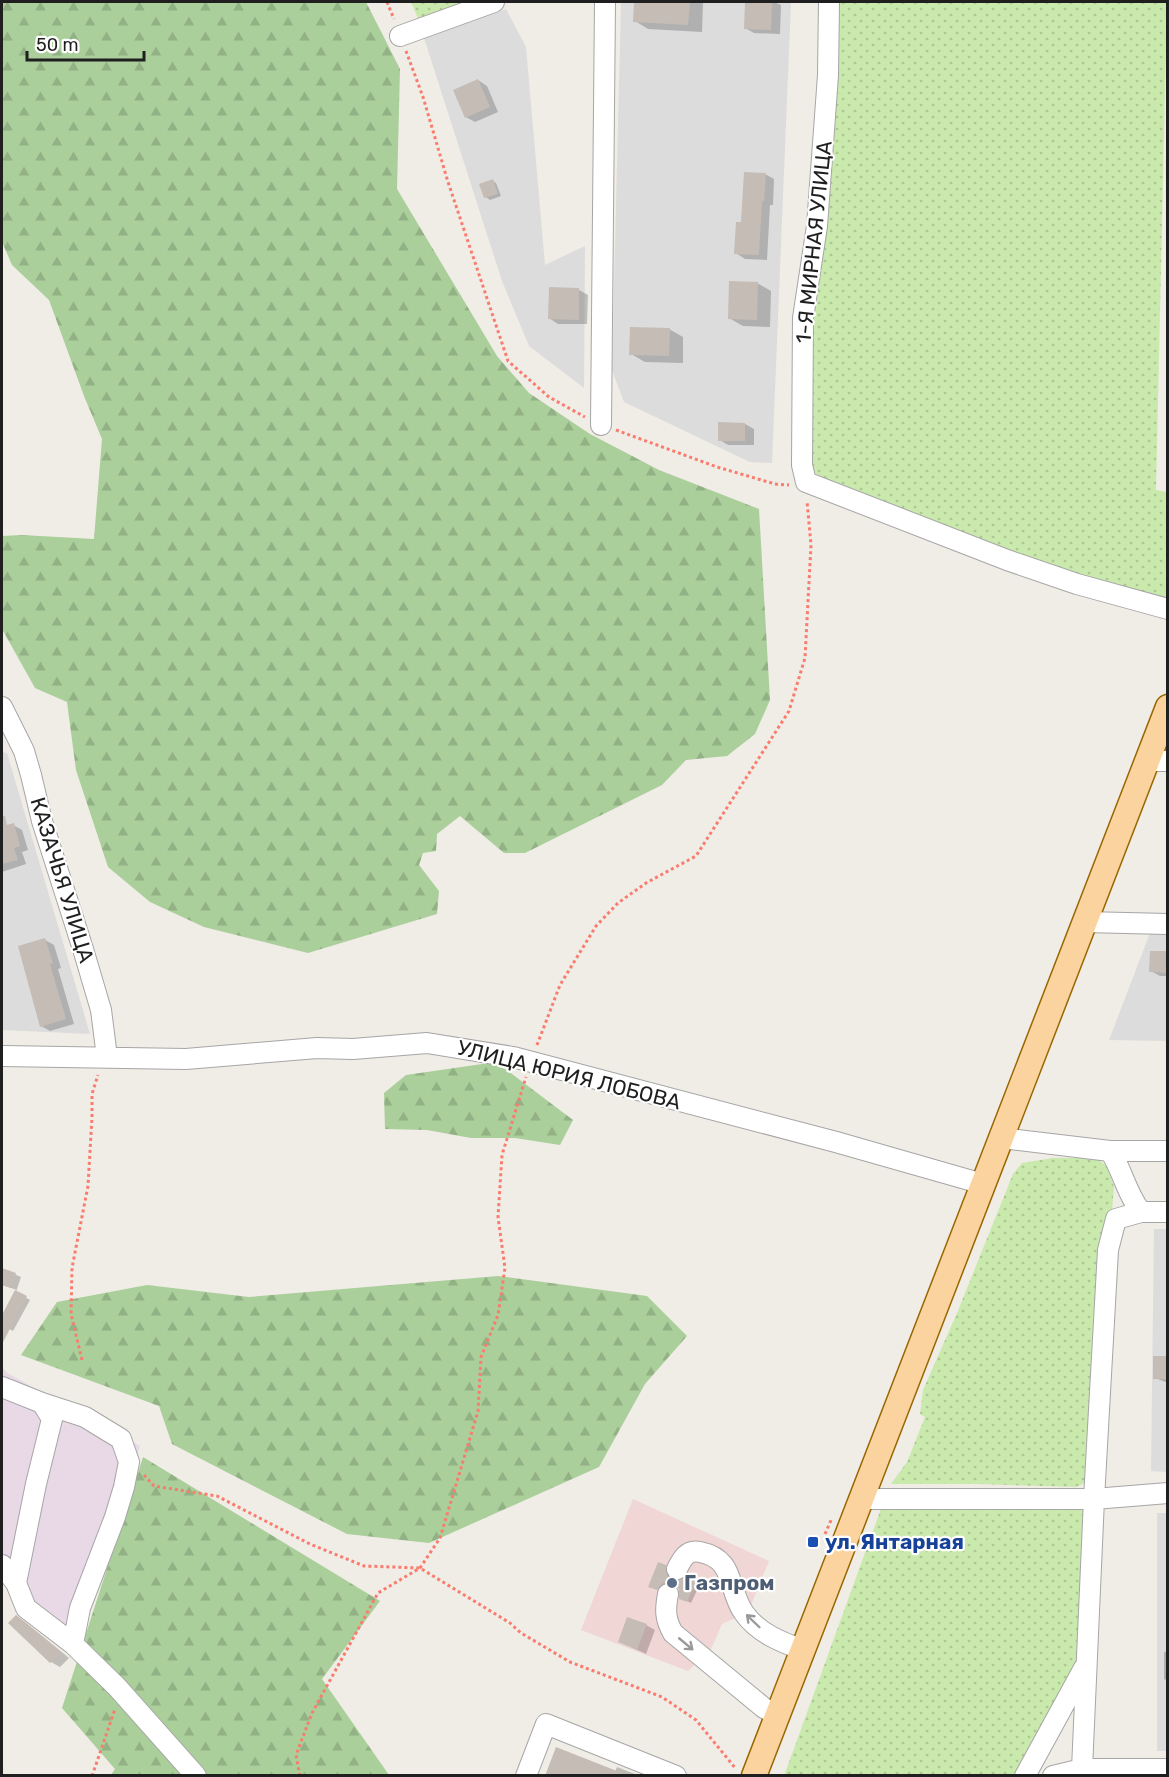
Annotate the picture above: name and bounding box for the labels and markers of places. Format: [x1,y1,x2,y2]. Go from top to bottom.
place label: ул. Янтарная [825,1529,964,1554]
marker: ул. Янтарная [806,1535,820,1549]
place label: Газпром [684,1570,774,1595]
marker: Газпром [665,1576,679,1590]

